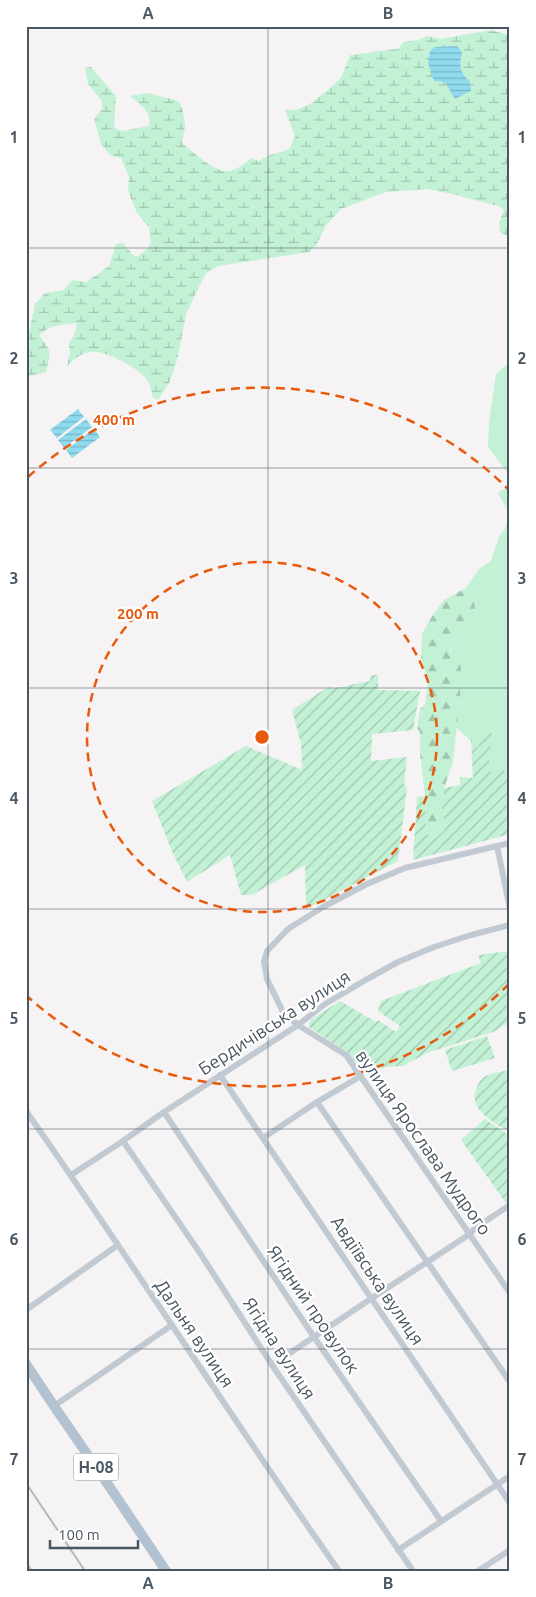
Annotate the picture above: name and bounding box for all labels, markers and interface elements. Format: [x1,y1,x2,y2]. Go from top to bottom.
text: A [142,4,154,22]
text: B [383,4,393,22]
text: 1 [9,128,19,146]
text: 1 [517,128,527,146]
text: 2 [9,349,19,367]
text: 2 [517,349,527,367]
text: 400 m [93,411,135,428]
text: 3 [9,569,19,587]
text: 3 [517,569,527,587]
text: 200 m [117,605,159,622]
centre of rings [253,728,271,746]
text: 4 [9,789,19,807]
text: 4 [517,789,527,807]
street label: Бердичівська вулиця [195,966,353,1078]
text: 5 [9,1009,19,1027]
text: 5 [517,1009,527,1027]
street label: вулиця Ярослава Мудрого [352,1046,496,1238]
street label: Авдіївська вулиця [328,1212,428,1348]
text: 6 [9,1230,19,1248]
text: 6 [517,1230,527,1248]
street label: Ягідний провулок [264,1241,364,1377]
street label: Дальня вулиця [152,1275,238,1391]
street label: Ягідна вулиця [240,1294,320,1402]
text: 7 [9,1450,19,1468]
text: 7 [517,1450,527,1468]
road number: Н-08 [74,1454,118,1480]
scale bar [50,1517,138,1549]
text: 100 m [58,1526,100,1543]
text: A [142,1574,154,1592]
text: B [383,1574,393,1592]

